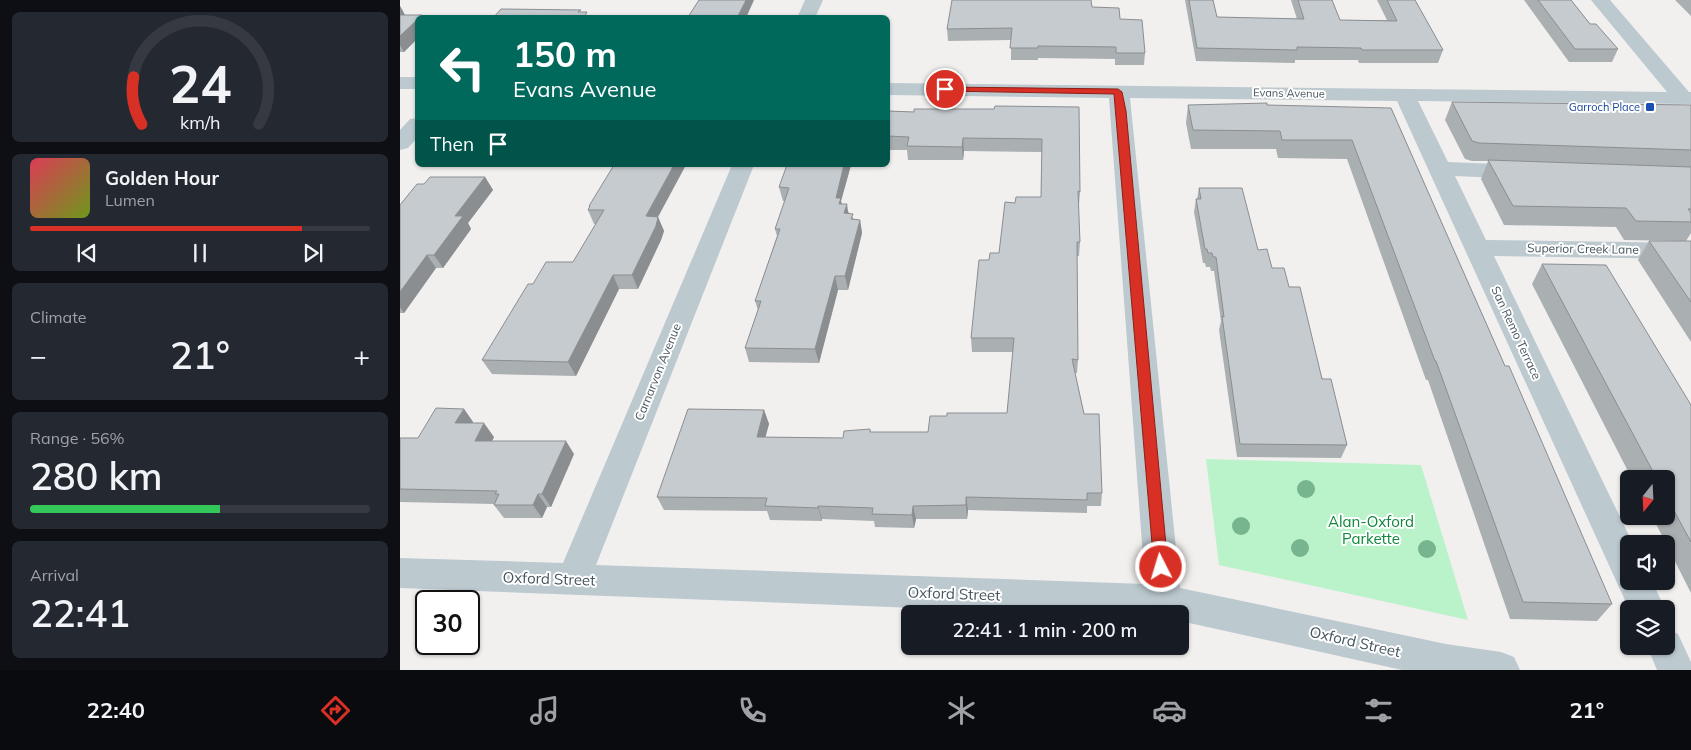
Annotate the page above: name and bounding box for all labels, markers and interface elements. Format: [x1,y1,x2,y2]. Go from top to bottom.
text: 150 m [513,32,617,76]
icon: left [430,35,495,100]
text: 24 [169,51,231,116]
pin [924,68,966,110]
text: Evans Avenue [513,75,657,103]
icon: arrive [931,75,959,103]
street label: Evans Avenue [1253,85,1325,101]
place label: Garroch Place [1569,100,1640,114]
marker: Garroch Place [1644,101,1656,113]
text: km/h [180,111,220,133]
icon: arrive [484,130,512,158]
text: Then [430,132,474,156]
text: Golden Hour [105,166,219,190]
text: Lumen [105,190,155,210]
icon: previous [73,239,101,267]
icon: pause [186,239,214,267]
icon: next [299,239,327,267]
street label: Superior Creek Lane [1527,240,1639,257]
street label: San Remo Terrace [1488,284,1545,382]
text: Climate [30,307,86,327]
street label: Carnarvon Avenue [631,321,684,423]
text: 21° [170,331,230,379]
text: − [30,338,47,373]
text: + [353,338,370,373]
text: Range · 56% [30,428,125,448]
text: 280 km [30,452,163,500]
north arrow [1620,470,1675,525]
map controls [1620,470,1675,655]
park label: Alan-Oxford Parkette [1328,512,1414,548]
button: sound [1620,535,1675,590]
position arrow [1134,540,1186,592]
text: Arrival [30,565,79,585]
street label: Oxford Street [502,567,596,590]
street label: Oxford Street [907,582,1001,605]
text: 22:41 [30,589,130,637]
speed limit sign: 30 [415,590,480,655]
button: layers [1620,600,1675,655]
text: 22:41 · 1 min · 200 m [952,618,1138,642]
street label: Oxford Street [1308,622,1402,661]
icon: directions [318,693,353,728]
icon: music [527,693,562,728]
icon: phone [735,693,770,728]
icon: climate [944,693,979,728]
icon: car [1152,693,1187,728]
icon: filters [1361,693,1396,728]
text: 22:40 [87,696,145,724]
text: 21° [1569,696,1604,724]

